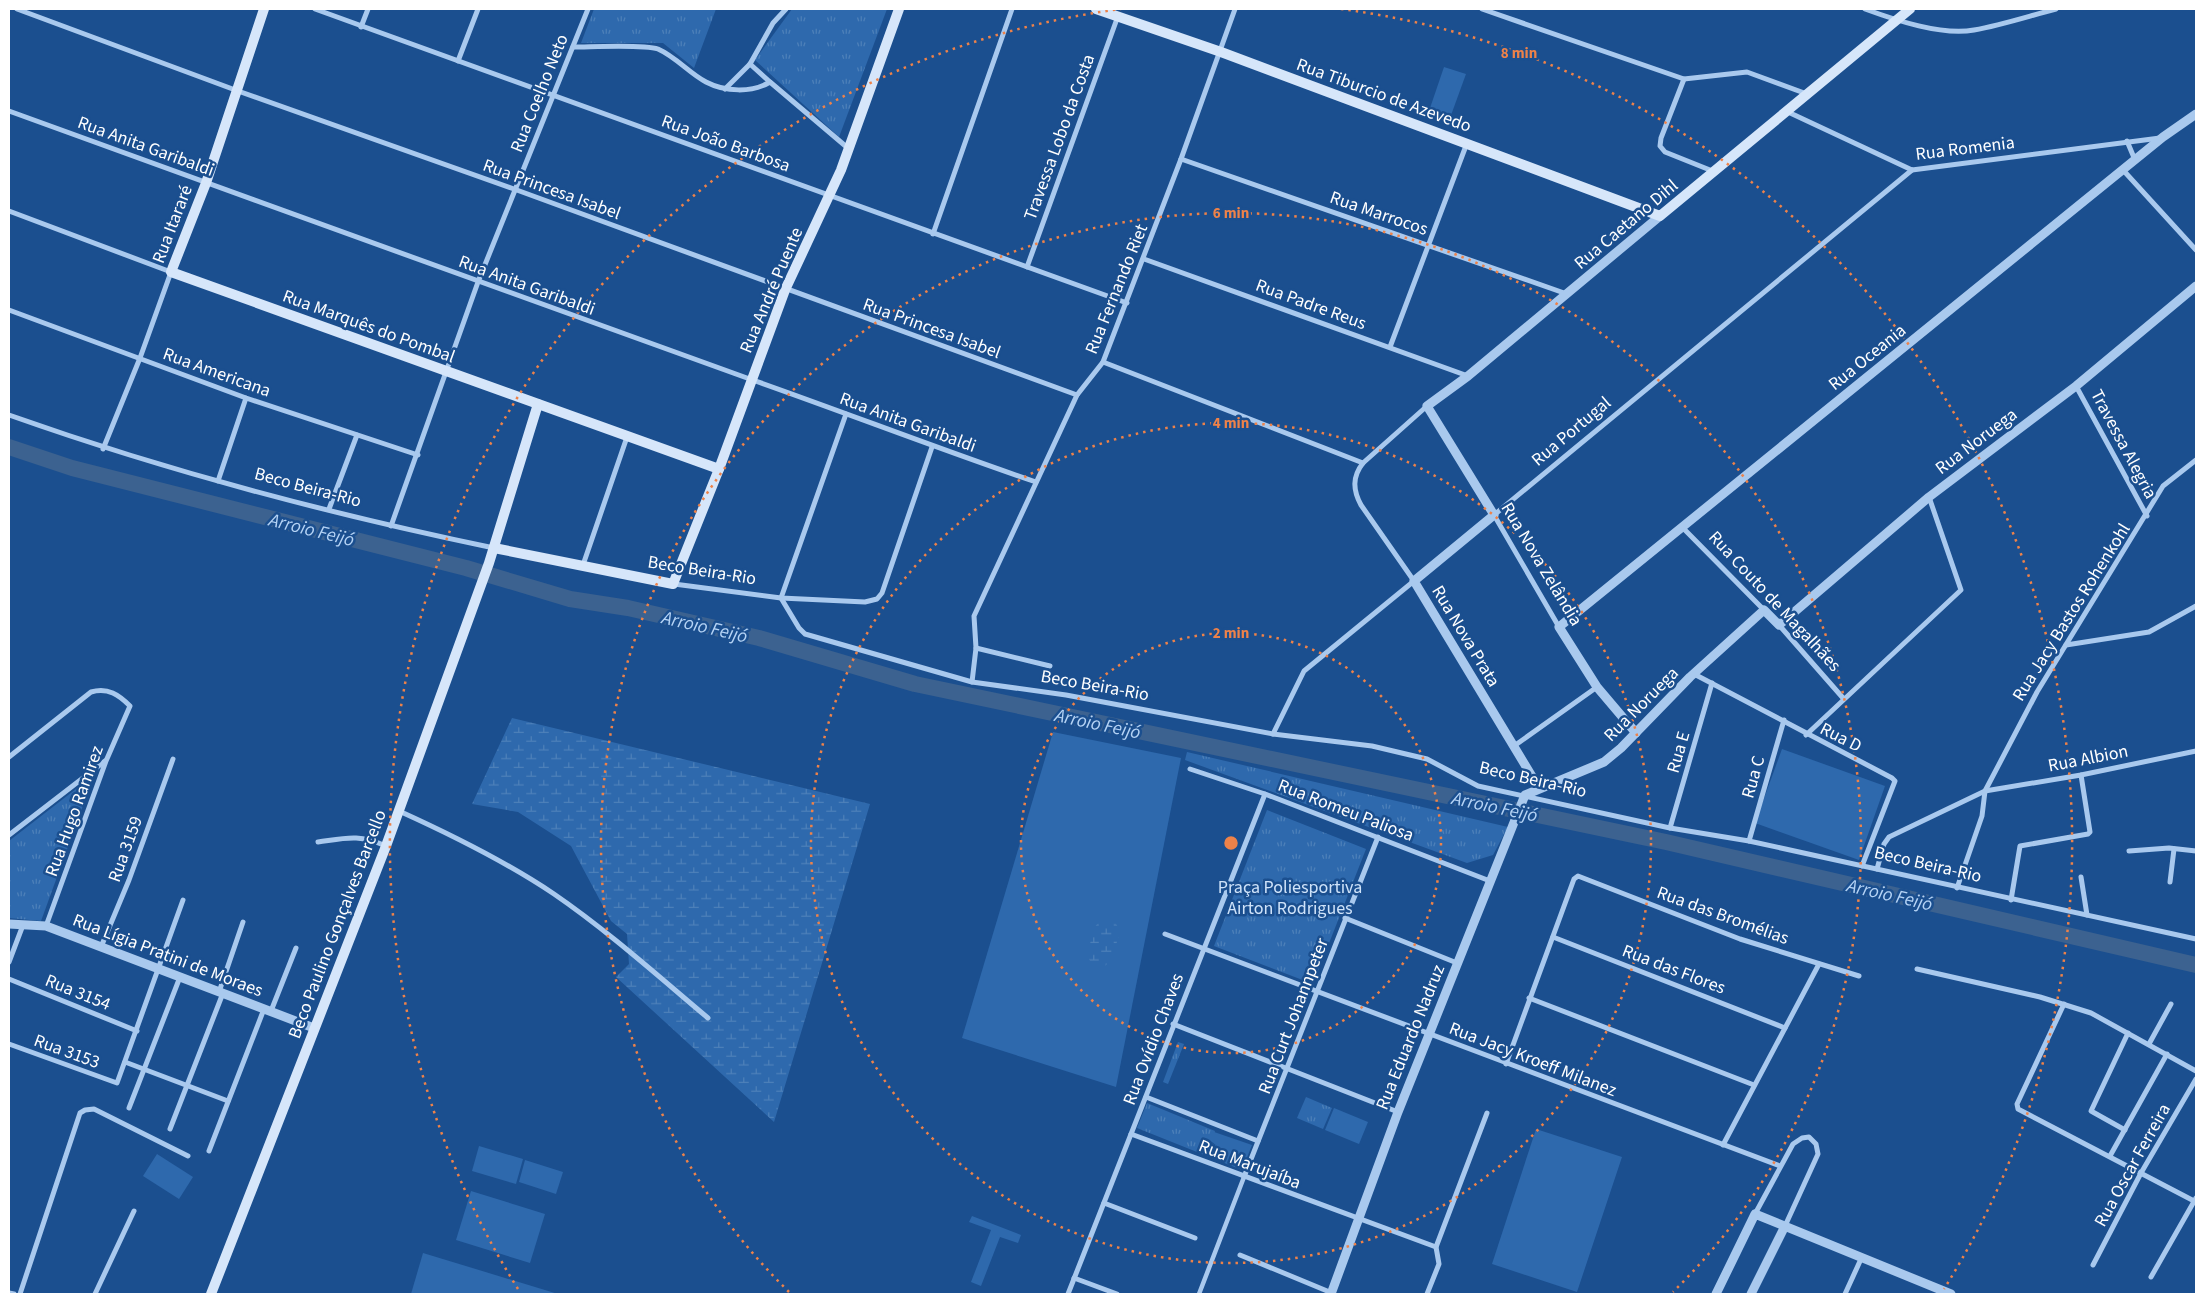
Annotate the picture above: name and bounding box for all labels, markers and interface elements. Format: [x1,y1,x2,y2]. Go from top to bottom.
street label: Rua Coelho Neto [504,30,575,156]
text: 8 min [1501,43,1537,64]
street label: Travessa Lobo da Costa [1018,51,1101,224]
street label: Rua Tiburcio de Azevedo [1293,52,1475,139]
street label: Rua João Barbosa [658,109,794,178]
street label: Rua Anita Garibaldi [74,110,218,183]
street label: Rua Romenia [1914,130,2016,167]
street label: Rua Princesa Isabel [479,153,624,226]
street label: Rua Caetano Dihl [1569,173,1684,275]
street label: Rua Itararé [146,181,199,267]
street label: Rua Marrocos [1327,185,1431,242]
text: 6 min [1213,203,1249,224]
street label: Rua Fernando Riet [1079,220,1154,358]
street label: Rua André Puente [734,223,809,357]
street label: Rua Anita Garibaldi [455,249,599,322]
street label: Rua Padre Reus [1252,273,1370,336]
street label: Rua Marquês do Pombal [279,284,459,369]
street label: Rua Princesa Isabel [859,292,1004,365]
street label: Rua Oceania [1823,318,1912,397]
street label: Rua Americana [159,341,274,404]
street label: Travessa Alegria [2084,385,2163,503]
street label: Rua Anita Garibaldi [836,386,980,459]
street label: Rua Portugal [1526,391,1616,472]
street label: Rua Noruega [1930,402,2022,480]
text: 4 min [1213,413,1249,434]
street label: Beco Beira-Rio [252,461,364,514]
street label: Rua Nova Zelândia [1495,498,1588,631]
water label: Arroio Feijó [265,507,357,554]
street label: Rua Jacy Bastos Rohenkohl [2006,519,2136,706]
street label: Rua Couto de Magalhães [1703,525,1847,677]
street label: Beco Beira-Rio [646,550,758,591]
street label: Rua Nova Prata [1425,581,1506,692]
water label: Arroio Feijó [658,604,750,650]
text: 2 min [1213,623,1249,644]
street label: Rua Noruega [1598,661,1684,747]
street label: Beco Beira-Rio [1039,664,1151,707]
water label: Arroio Feijó [1051,702,1143,747]
street label: Rua D [1816,716,1866,759]
street label: Rua E [1661,728,1696,776]
street label: Rua Albion [2046,738,2130,778]
street label: Rua Hugo Ramirez [39,742,110,880]
street label: Rua C [1736,753,1771,801]
street label: Beco Beira-Rio [1477,755,1589,804]
street label: Rua Romeu Paliosa [1274,773,1417,848]
water label: Arroio Feijó [1448,785,1540,830]
street label: Beco Paulino Gonçalves Barcello [282,806,393,1042]
street label: Rua 3159 [102,813,149,886]
centre of rings [1222,834,1240,852]
street label: Beco Beira-Rio [1872,840,1984,889]
water label: Arroio Feijó [1843,872,1935,918]
park label: Praça Poliesportiva Airton Rodrigues [1218,875,1362,921]
street label: Rua das Bromélias [1653,880,1792,951]
street label: Rua Lígia Pratini de Moraes [69,908,267,1003]
street label: Rua Curt Johannpeter [1252,934,1335,1098]
street label: Rua das Flores [1619,938,1729,1001]
street label: Rua Eduardo Nadruz [1370,960,1451,1114]
street label: Rua 3154 [41,968,114,1017]
street label: Rua Ovídio Chaves [1117,970,1190,1109]
street label: Rua Jacy Kroeff Milanez [1446,1016,1620,1103]
street label: Rua 3153 [30,1028,103,1075]
street label: Rua Oscar Ferreira [2088,1099,2177,1231]
street label: Rua Marujaíba [1195,1134,1305,1195]

